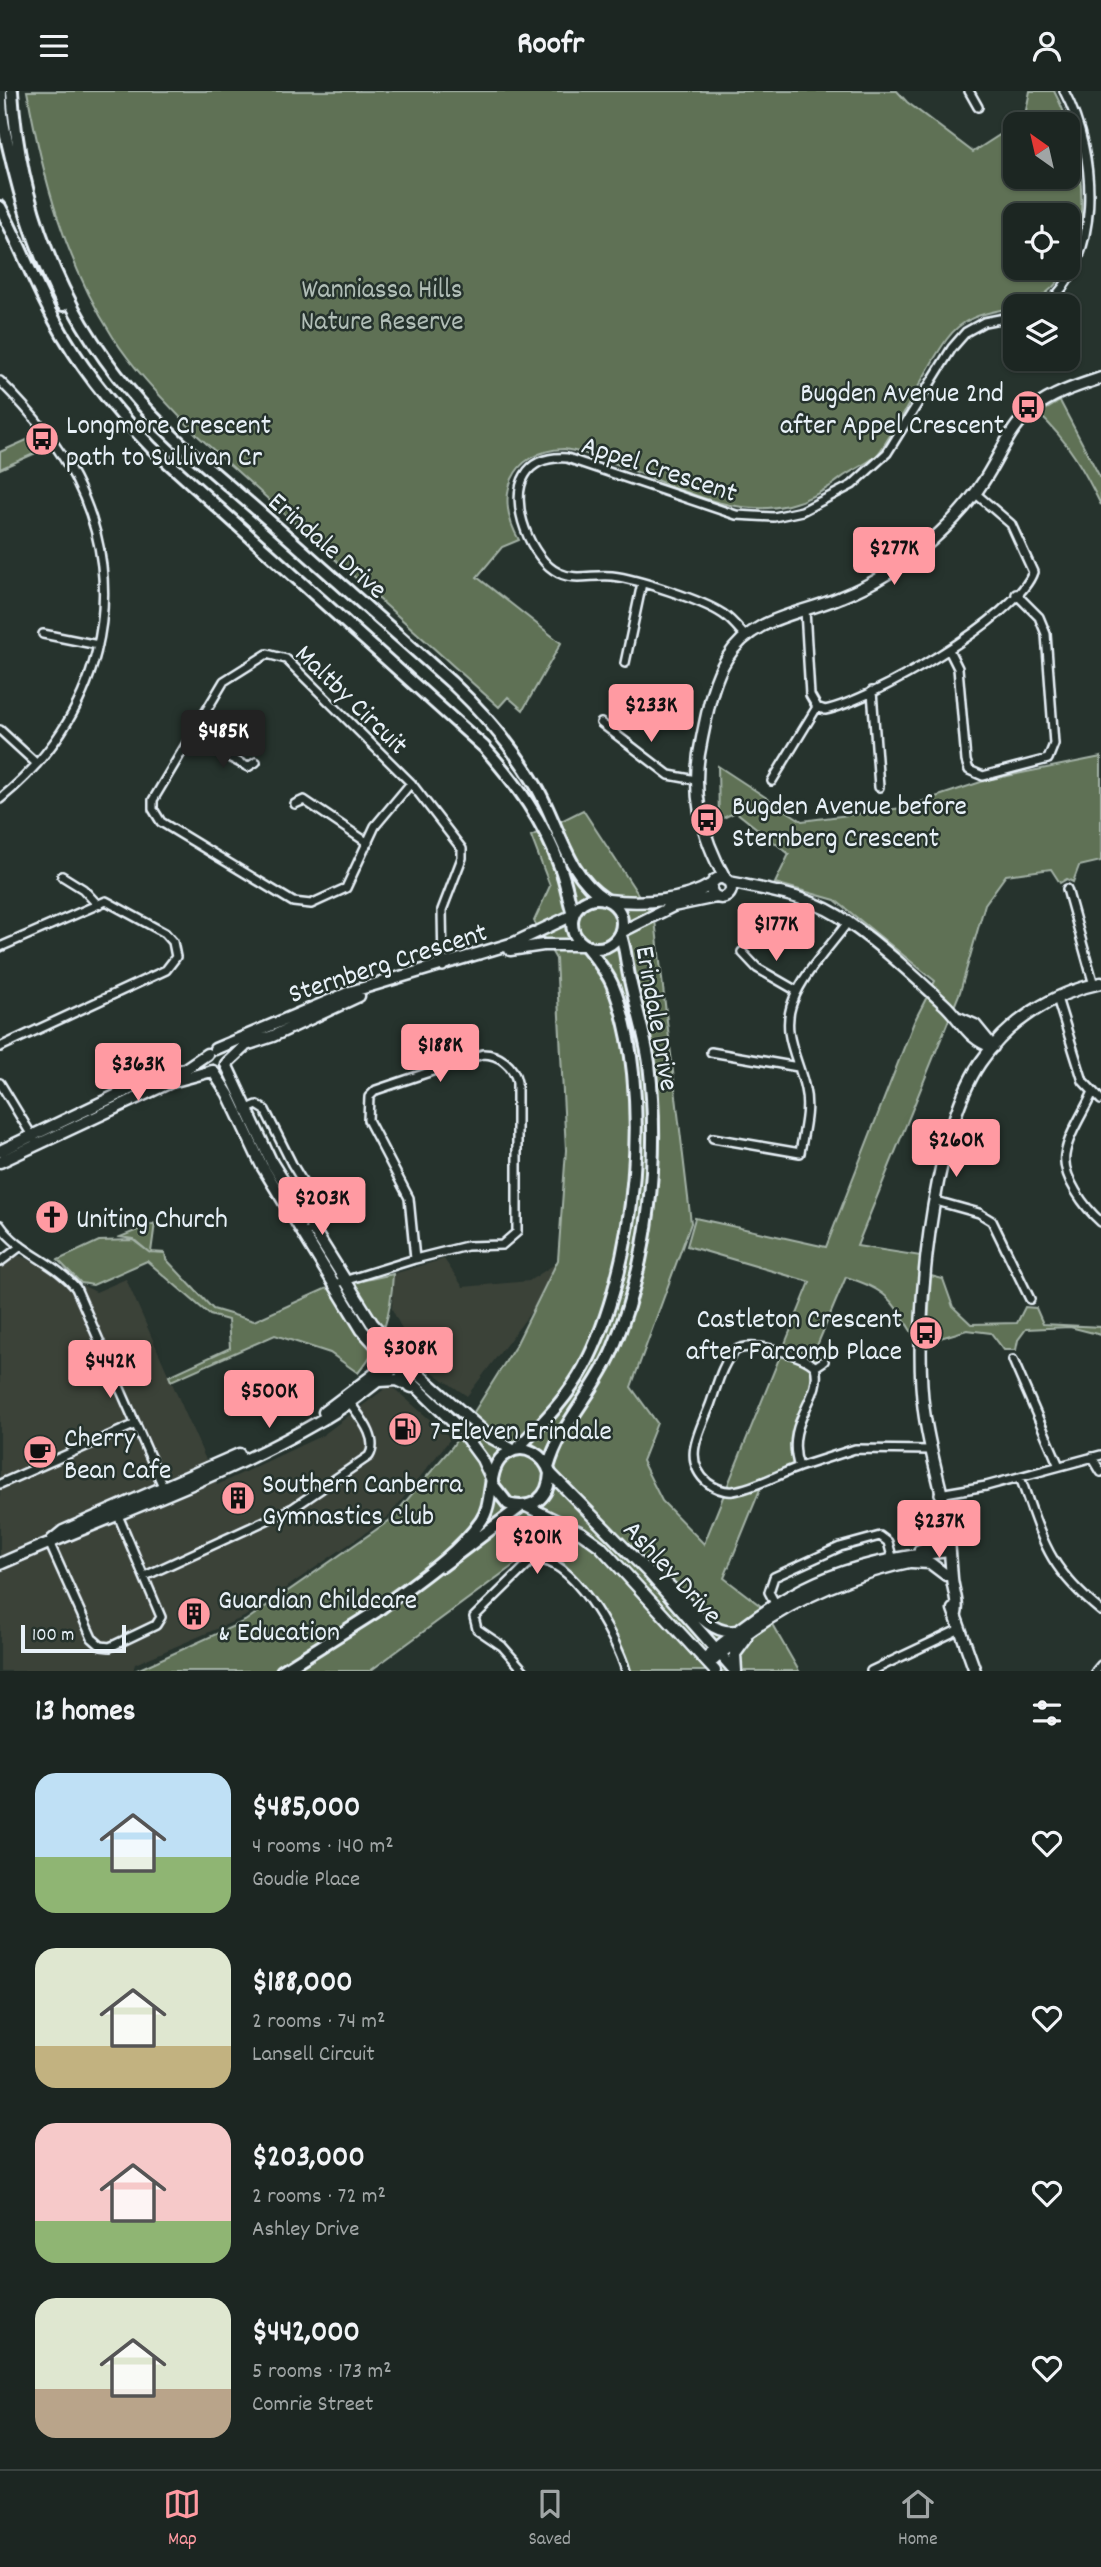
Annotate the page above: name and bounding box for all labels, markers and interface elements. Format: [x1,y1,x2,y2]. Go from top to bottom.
text: Roofr [517,23,584,69]
icon: menu [35,27,73,65]
icon: person [1028,27,1066,65]
north arrow [1003,112,1080,189]
map controls [1003,112,1080,371]
button: locate [1003,203,1080,280]
park label: Wanniassa Hills Nature Reserve [301,272,463,344]
button: layers [1003,294,1080,371]
place label: Bugden Avenue 2nd after Appel Crescent [780,376,1004,448]
bus stop icon: Bugden Avenue 2nd after Appel Crescent [1009,388,1047,426]
place label: Longmore Crescent path to Sullivan Cr [66,408,271,480]
bus stop icon: Longmore Crescent path to Sullivan Cr [23,420,61,458]
street label: Appel Crescent [575,428,742,516]
street label: Erindale Drive [257,485,394,611]
pin: $277K [845,527,943,587]
text: $277K [869,533,919,566]
street label: Maltby Circuit [284,637,415,766]
pin: $233K [602,685,700,744]
text: $233K [625,690,677,723]
pin: $485K [174,711,272,770]
text: $485K [197,716,249,749]
place label: Bugden Avenue before Sternberg Crescent [732,789,967,861]
bus stop icon: Bugden Avenue before Sternberg Crescent [688,801,726,839]
pin: $177K [727,903,825,963]
text: $177K [754,909,798,942]
street label: Sternberg Crescent [284,915,493,1017]
street label: Erindale Drive [622,943,687,1095]
pin: $188K [391,1025,489,1084]
text: $188K [417,1030,463,1063]
pin: $363K [89,1044,187,1103]
text: $363K [111,1049,165,1082]
pin: $260K [907,1119,1005,1179]
text: $260K [928,1125,984,1158]
pin: $203K [273,1177,371,1237]
text: $203K [294,1183,350,1216]
church icon: Uniting Church [33,1198,71,1236]
place label: Uniting Church [76,1202,228,1242]
place label: Castleton Crescent after Farcomb Place [686,1302,902,1374]
bus stop icon: Castleton Crescent after Farcomb Place [907,1314,945,1352]
pin: $308K [361,1327,459,1387]
text: $308K [383,1333,437,1366]
pin: $442K [61,1341,159,1400]
text: $442K [84,1346,136,1379]
pin: $500K [220,1371,318,1430]
text: $500K [240,1376,298,1409]
fuel station icon: 7-Eleven Erindale [386,1410,424,1448]
place label: 7-Eleven Erindale [430,1414,612,1454]
place label: Cherry Bean Cafe [64,1421,171,1493]
cafe icon: Cherry Bean Cafe [21,1433,59,1471]
place label: Southern Canberra Gymnastics Club [262,1467,463,1539]
building icon: Southern Canberra Gymnastics Club [219,1479,257,1517]
pin: $237K [890,1501,988,1560]
text: $237K [913,1506,965,1539]
street label: Ashley Drive [611,1513,730,1636]
pin: $201K [488,1517,586,1576]
text: $201K [512,1522,562,1555]
place label: Guardian Childcare & Education [218,1583,417,1655]
building icon: Guardian Childcare & Education [175,1595,213,1633]
scale bar [21,1622,126,1654]
text: 100 m [32,1623,74,1650]
text: 13 homes [35,1692,135,1735]
icon: filters [1028,1694,1066,1732]
text: $485,000 [252,1788,360,1831]
icon: home [91,1801,175,1885]
icon: heart [1028,1824,1066,1862]
text: 4 rooms · 140 m² [252,1831,394,1864]
text: Goudie Place [252,1864,360,1897]
text: $188,000 [252,1963,353,2006]
icon: home [91,1976,175,2060]
icon: heart [1028,1999,1066,2037]
text: 2 rooms · 74 m² [252,2006,385,2039]
text: Lansell Circuit [252,2039,375,2072]
text: $203,000 [252,2138,365,2181]
icon: home [91,2151,175,2235]
icon: heart [1028,2174,1066,2212]
text: 2 rooms · 72 m² [252,2181,386,2214]
text: Ashley Drive [252,2214,359,2247]
text: $442,000 [252,2313,360,2356]
icon: home [91,2326,175,2410]
icon: heart [1028,2349,1066,2387]
text: 5 rooms · 173 m² [252,2356,392,2389]
text: Comrie Street [252,2389,373,2422]
tab: Map [163,2485,201,2554]
tab: Saved [528,2485,571,2554]
tab: Home [898,2485,938,2554]

